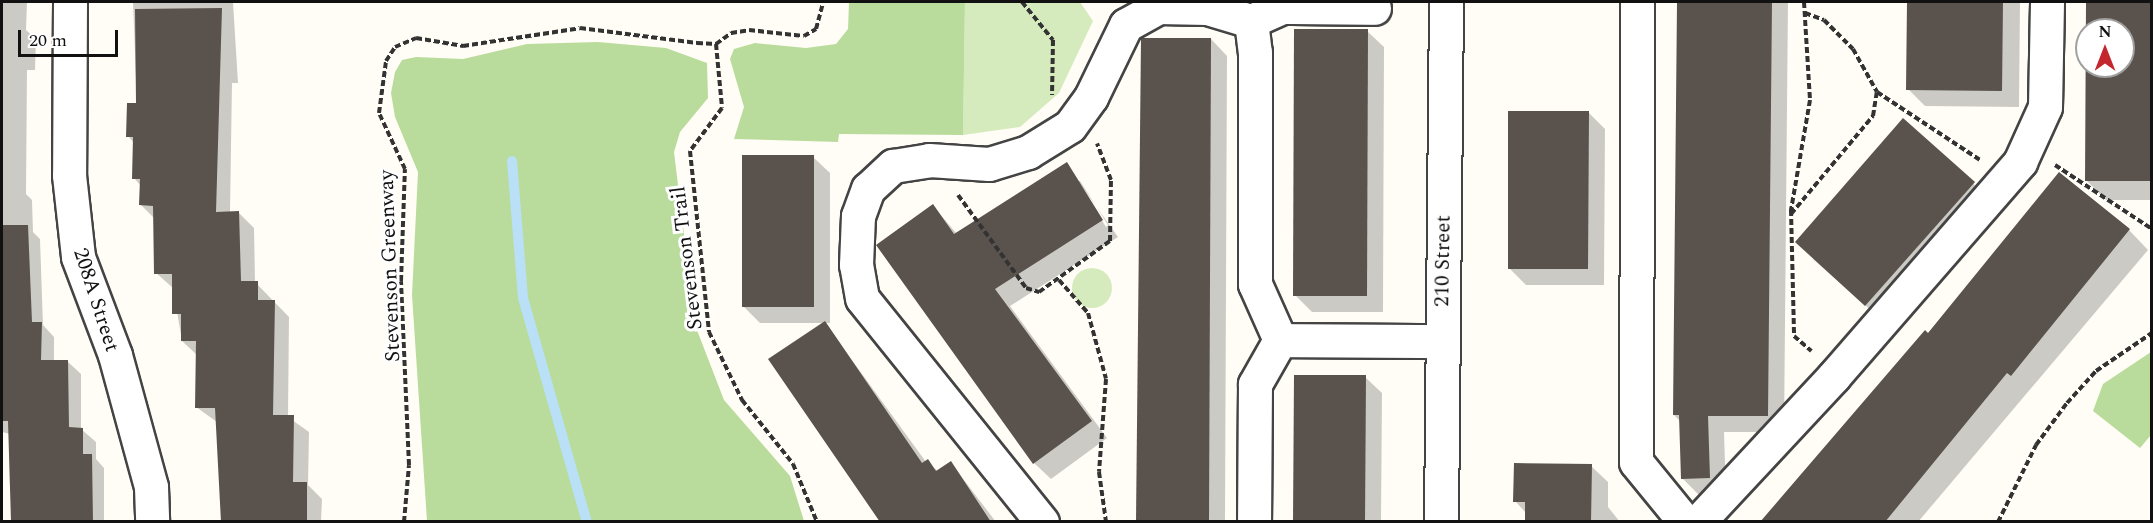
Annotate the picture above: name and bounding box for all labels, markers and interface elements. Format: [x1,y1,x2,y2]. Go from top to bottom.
scale bar [21,18,122,56]
north arrow [2075,18,2135,78]
text: N [2098,20,2112,44]
text: 20 m [29,27,67,54]
street label: Stevenson Greenway [374,170,406,362]
street label: Stevenson Trail [666,185,708,331]
street label: 210 Street [1430,215,1456,307]
street label: 208A Street [67,245,125,355]

